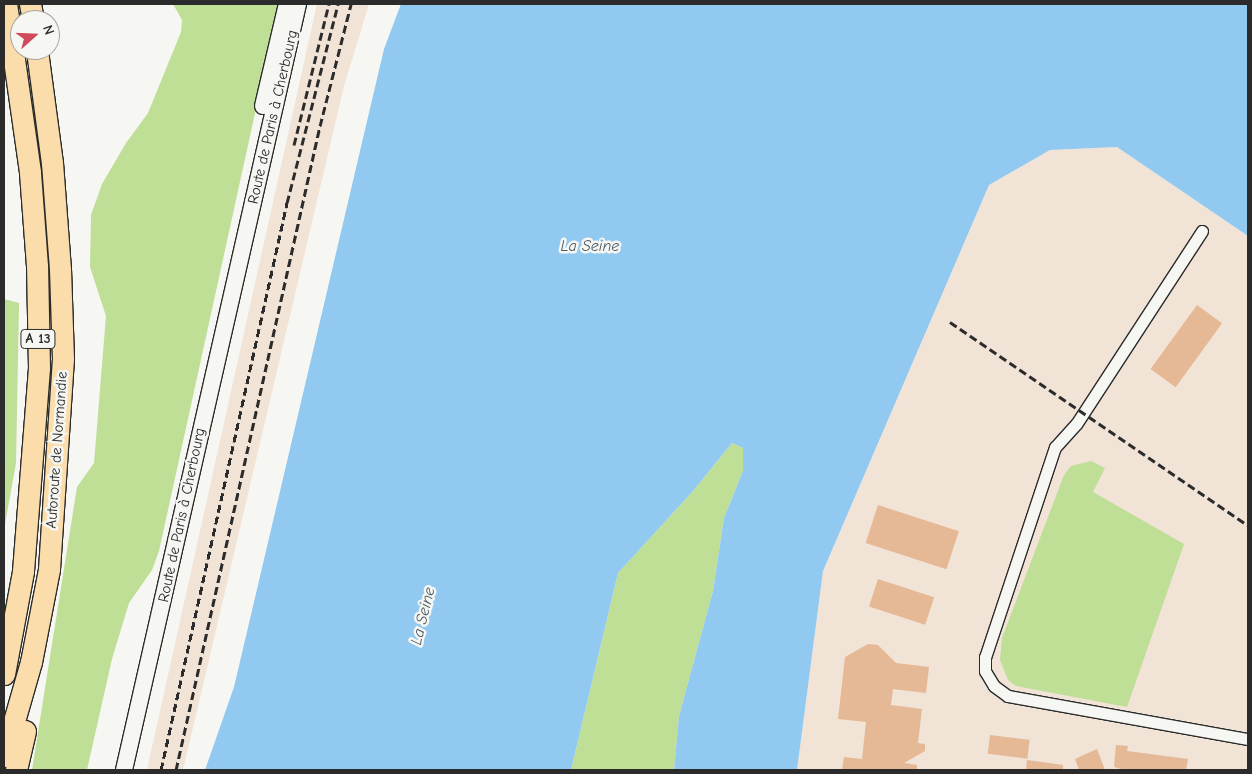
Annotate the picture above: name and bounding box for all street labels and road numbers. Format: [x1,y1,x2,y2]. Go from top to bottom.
street label: Route de Paris à Cherbourg [244,28,302,206]
road number: A 13 [19,328,57,350]
street label: Autoroute de Normandie [43,371,71,529]
street label: Route de Paris à Cherbourg [155,426,209,604]

